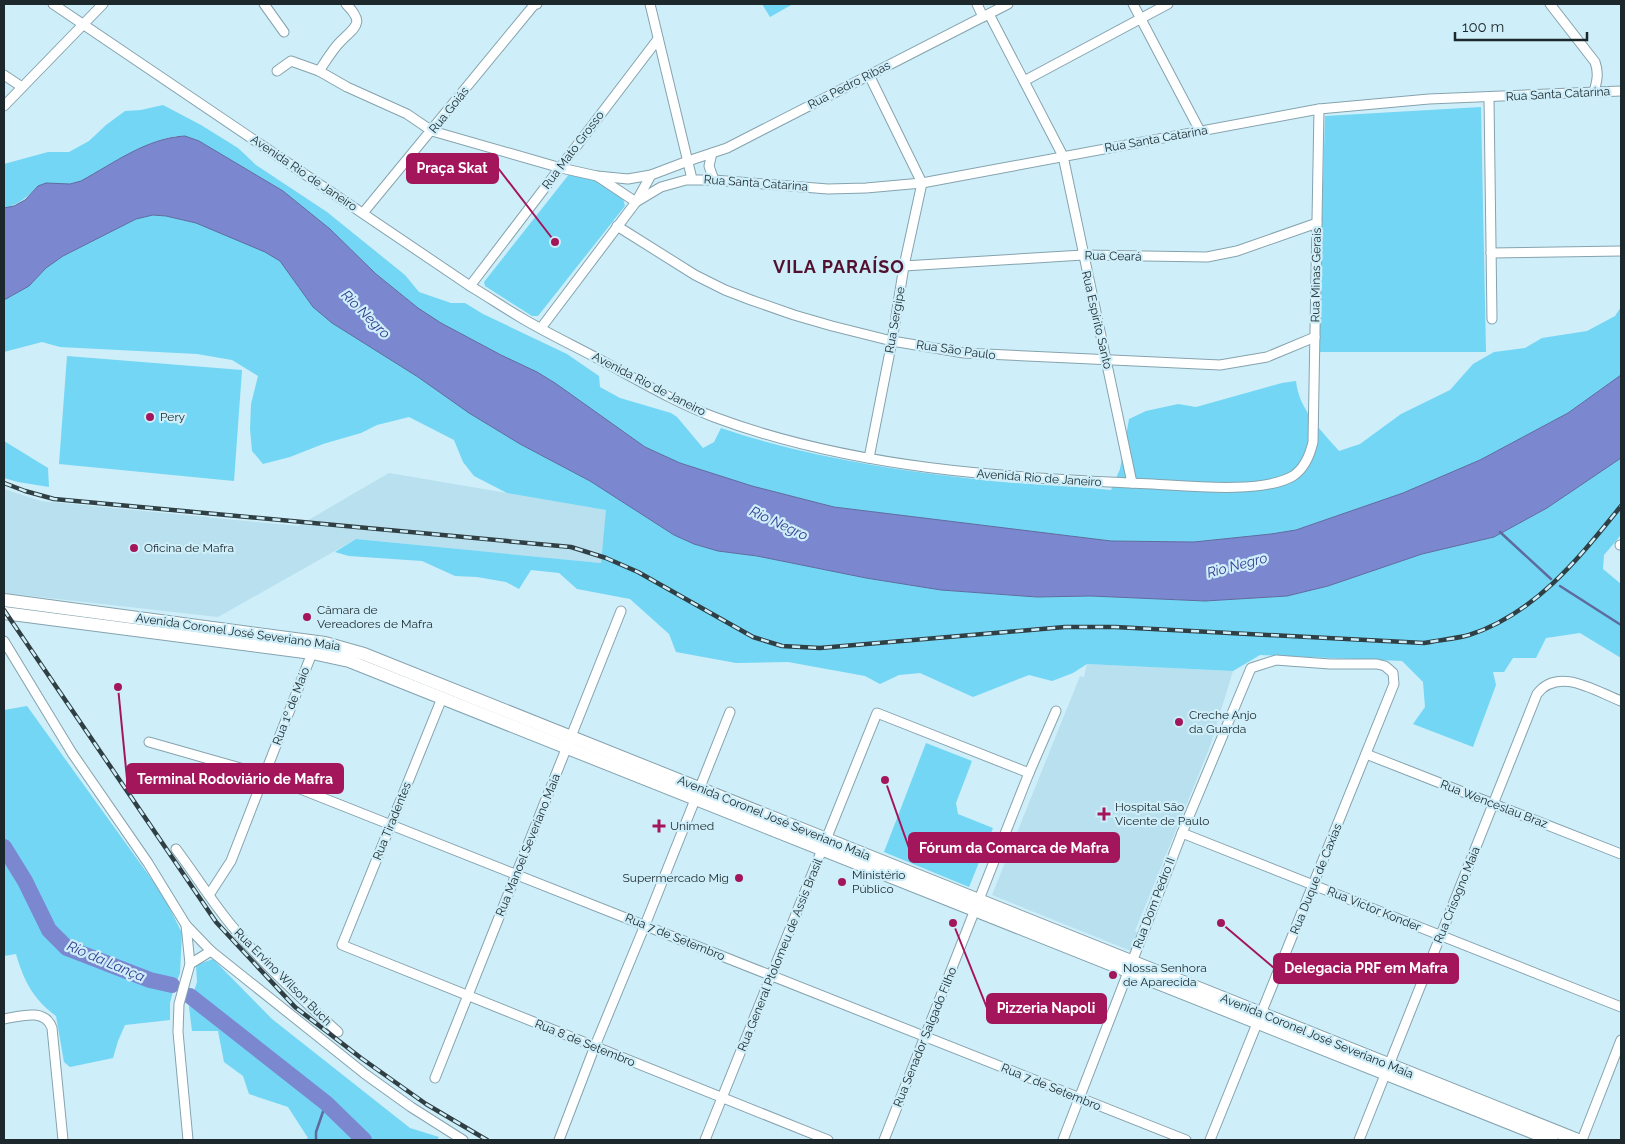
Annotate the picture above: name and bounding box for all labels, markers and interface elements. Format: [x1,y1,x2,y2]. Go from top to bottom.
scale bar [1455,10,1588,42]
text: 100 m [1462,18,1504,36]
street label: Rua Pedro Ribas [805,58,893,112]
street label: Rua Goiás [426,84,472,136]
street label: Rua Santa Catarina [1505,84,1611,104]
street label: Rua Mato Grosso [539,108,607,192]
street label: Rua Santa Catarina [1103,123,1209,155]
street label: Avenida Rio de Janeiro [248,132,360,214]
callout: Praça Skat [407,154,498,183]
text: Praça Skat [416,160,488,176]
street label: Rua Santa Catarina [703,172,809,194]
street label: Rua Minas Gerais [1308,227,1324,323]
street label: Rua Ceará [1084,249,1142,263]
district label: VILA PARAÍSO [773,256,905,277]
street label: Rua Espírito Santo [1079,270,1115,370]
water label: Rio Negro [338,286,394,342]
street label: Rua Sergipe [882,286,908,354]
street label: Rua São Paulo [915,338,997,362]
street label: Avenida Rio de Janeiro [590,349,708,419]
place label: Pery [160,410,186,424]
marker: Pery [144,411,156,423]
street label: Avenida Rio de Janeiro [976,467,1102,489]
water label: Rio Negro [748,503,810,543]
place label: Oficina de Mafra [144,541,234,555]
marker: Oficina de Mafra [128,542,140,554]
water label: Rio Negro [1205,549,1269,581]
place label: Câmara de Vereadores de Mafra [317,603,433,631]
street label: Avenida Coronel José Severiano Maia [135,611,341,653]
marker: Câmara de Vereadores de Mafra [301,611,313,623]
street label: Rua 1º de Maio [270,665,312,747]
place label: Creche Anjo da Guarda [1189,708,1257,736]
marker: Creche Anjo da Guarda [1173,716,1185,728]
callout: Terminal Rodoviário de Mafra [127,764,343,793]
text: Terminal Rodoviário de Mafra [137,771,333,787]
street label: Rua Manoel Severiano Maia [493,772,563,918]
street label: Avenida Coronel José Severiano Maia [676,773,872,863]
street label: Rua Wenceslau Braz [1438,777,1550,831]
street label: Rua Tiradentes [370,780,414,862]
place label: Hospital São Vicente de Paulo [1115,800,1209,828]
marker: Hospital São Vicente de Paulo [1097,807,1111,821]
marker: Unimed [652,819,666,833]
place label: Unimed [670,819,714,833]
street label: Rua Duque de Caxias [1287,821,1345,936]
callout: Fórum da Comarca de Mafra [909,833,1119,862]
text: Fórum da Comarca de Mafra [919,840,1109,856]
street label: Rua Crisogno Maia [1431,845,1483,945]
street label: Rua General Ptolomeu de Assis Brasil [735,856,825,1053]
street label: Rua Dom Pedro II [1130,856,1178,950]
place label: Ministério Público [852,868,905,896]
place label: Supermercado Mig [622,871,729,885]
marker: Supermercado Mig [733,872,745,884]
marker: Ministério Público [836,876,848,888]
street label: Rua Victor Konder [1325,884,1424,934]
street label: Rua 7 de Setembro [623,911,727,963]
street label: Rua Ervino Wilson Buch [231,925,335,1029]
water label: Rio da Lança [65,937,147,985]
callout: Delegacia PRF em Mafra [1274,954,1458,983]
text: Delegacia PRF em Mafra [1284,960,1448,976]
place label: Nossa Senhora de Aparecida [1123,961,1207,989]
street label: Rua Senador Salgado Filho [890,965,960,1109]
marker: Nossa Senhora de Aparecida [1107,969,1119,981]
street label: Avenida Coronel José Severiano Maia [1219,991,1415,1081]
callout: Pizzeria Napoli [987,994,1106,1023]
text: Pizzeria Napoli [997,1000,1095,1016]
street label: Rua 8 de Setembro [533,1016,637,1070]
street label: Rua 7 de Setembro [999,1061,1103,1113]

